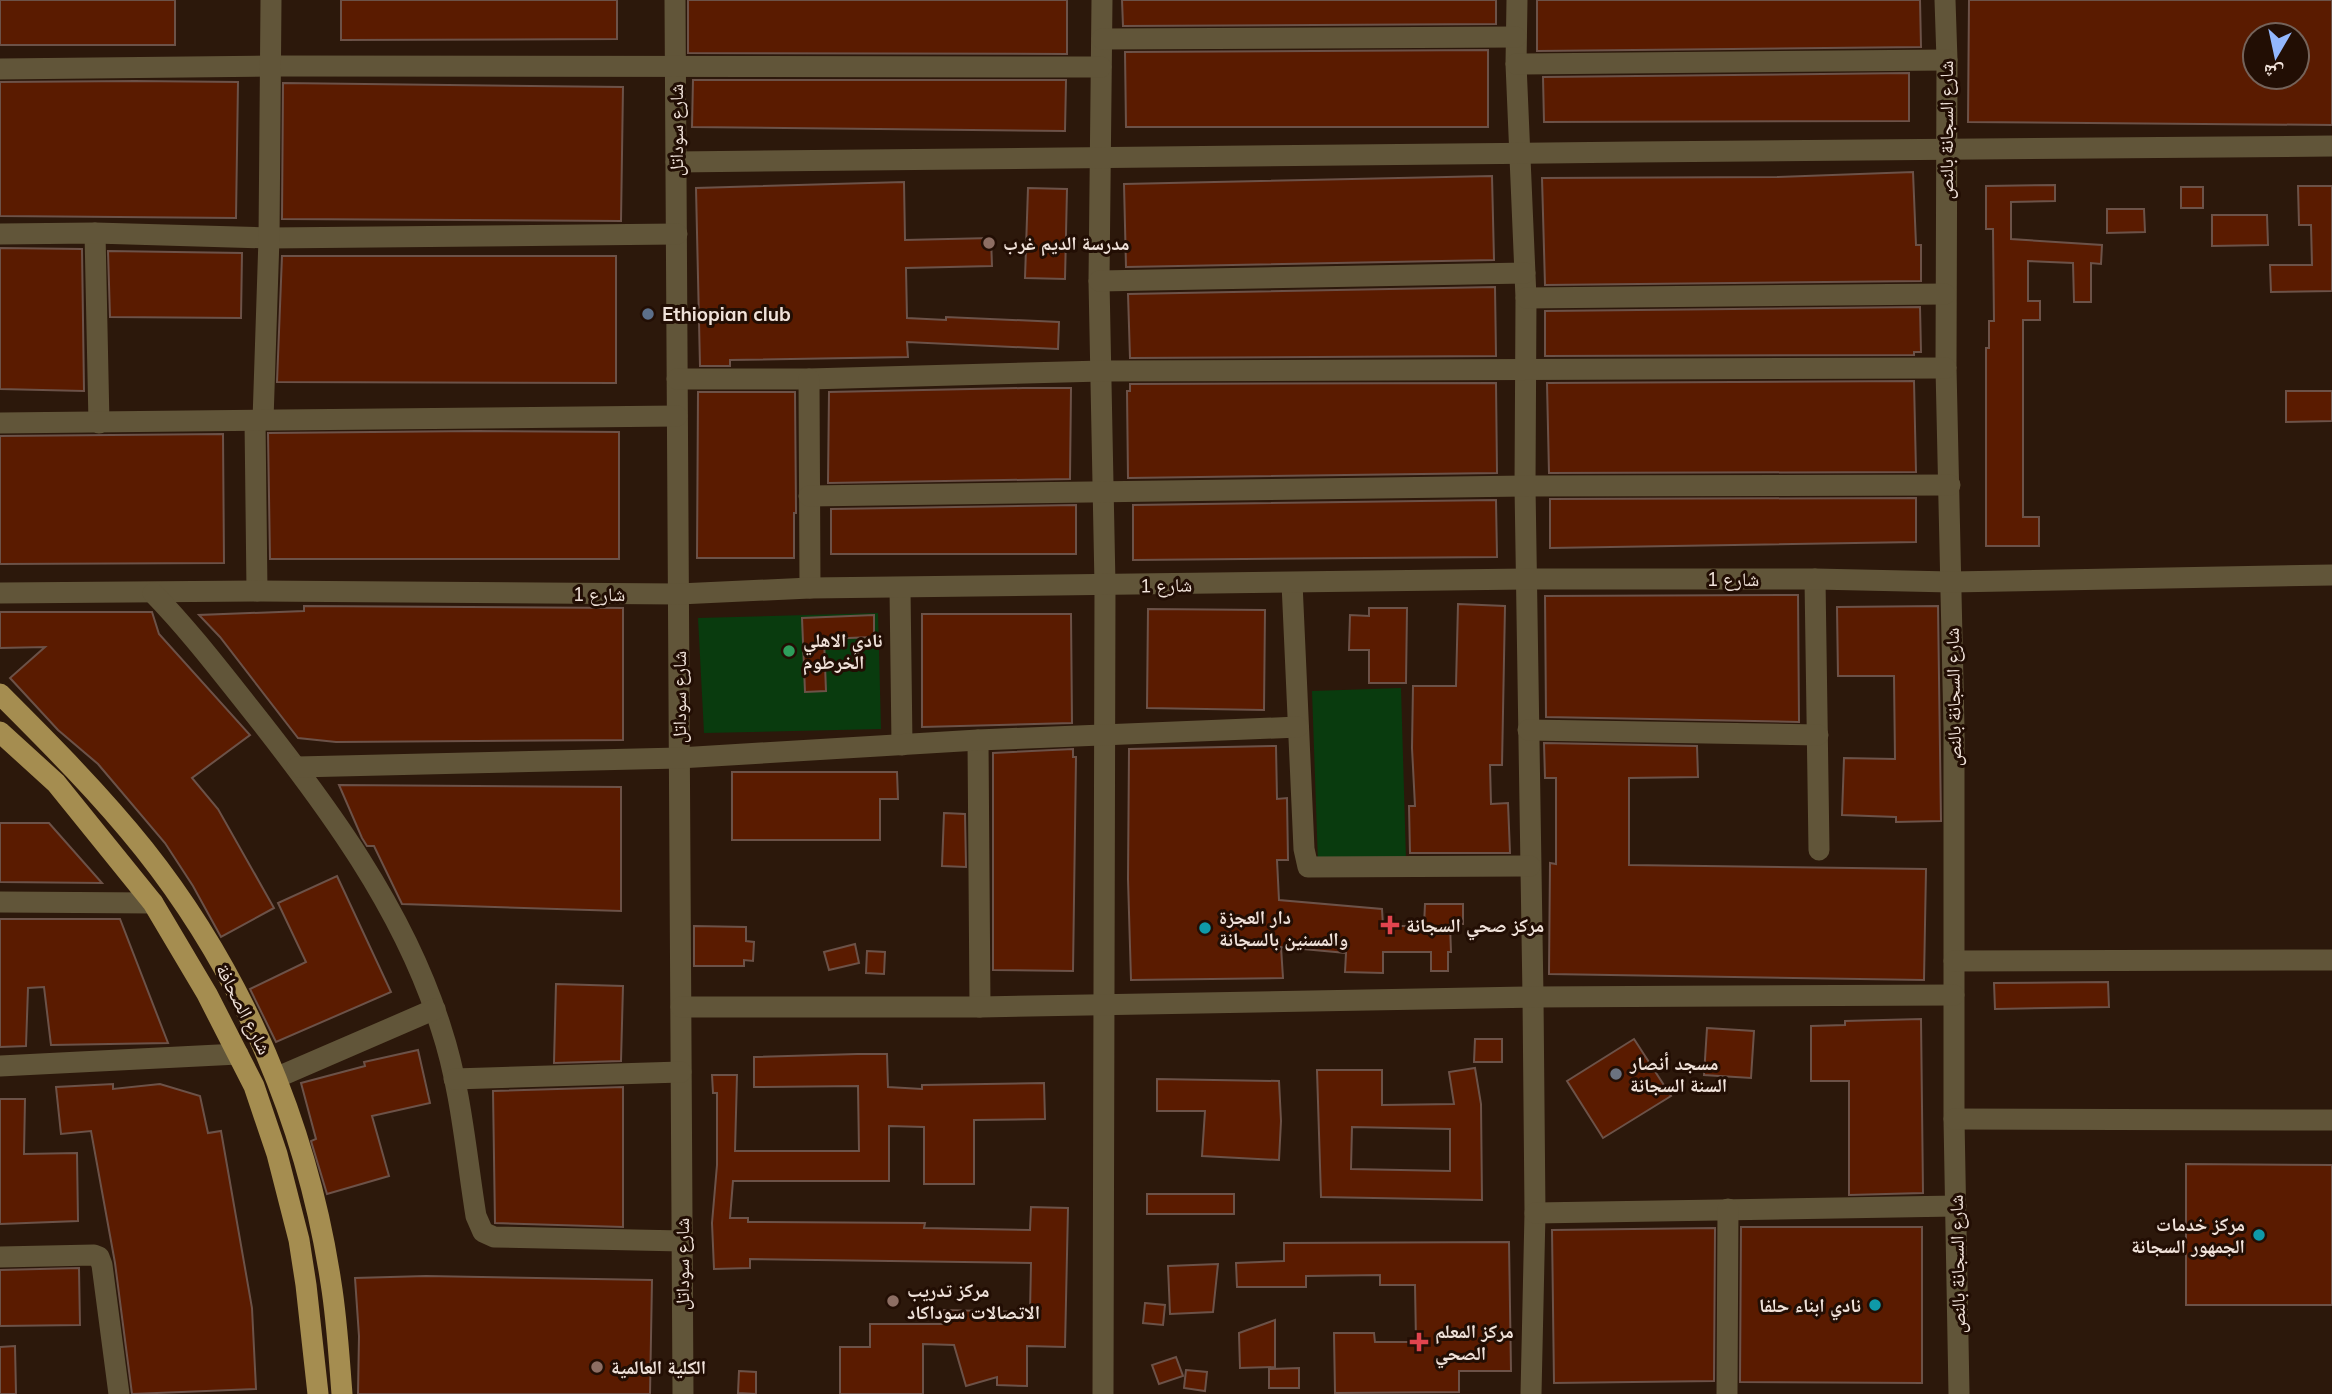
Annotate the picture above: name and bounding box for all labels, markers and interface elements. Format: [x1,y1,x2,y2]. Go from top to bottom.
north arrow [2241,21,2311,91]
text: ش [2262,59,2285,86]
street label: شارع السجانة بالنص [1934,61,1958,199]
street label: شارع سوداتل [664,84,688,176]
place label: مدرسة الديم غرب [1003,231,1129,256]
marker: مدرسة الديم غرب [981,235,997,251]
place label: Ethiopian club [662,302,791,326]
marker: Ethiopian club [640,306,656,322]
street label: شارع 1 [1707,567,1759,591]
street label: شارع 1 [1140,573,1192,597]
street label: شارع 1 [573,582,625,606]
street label: شارع السجانة بالنص [1940,627,1966,767]
place label: نادي الاهلي الخرطوم [803,628,883,676]
marker: نادي الاهلي الخرطوم [781,643,797,659]
street label: شارع سوداتل [667,651,691,743]
place label: دار العجزة والمسنين بالسجانة [1219,905,1348,951]
place label: مركز صحي السجانة [1406,913,1544,941]
marker: مركز صحي السجانة [1380,915,1400,935]
marker: دار العجزة والمسنين بالسجانة [1197,920,1213,936]
street label: شارع الصحافة [211,960,277,1058]
place label: مسجد أنصار السنة السجانة [1629,1051,1727,1097]
marker: مسجد أنصار السنة السجانة [1608,1066,1624,1082]
street label: شارع السجانة بالنص [1944,1194,1970,1334]
place label: مركز خدمات الجمهور السجانة [2131,1212,2245,1258]
street label: شارع سوداتل [670,1218,694,1310]
marker: مركز خدمات الجمهور السجانة [2251,1227,2267,1243]
place label: مركز تدريب الاتصالات سوداكاد [907,1278,1040,1324]
marker: مركز تدريب الاتصالات سوداكاد [885,1293,901,1309]
place label: نادي ابناء حلفا [1759,1293,1861,1321]
marker: نادي ابناء حلفا [1867,1297,1883,1313]
place label: مركز المعلم الصحي [1435,1319,1514,1369]
marker: مركز المعلم الصحي [1409,1332,1429,1352]
place label: الكلية العالمية [611,1355,706,1379]
marker: الكلية العالمية [589,1359,605,1375]

